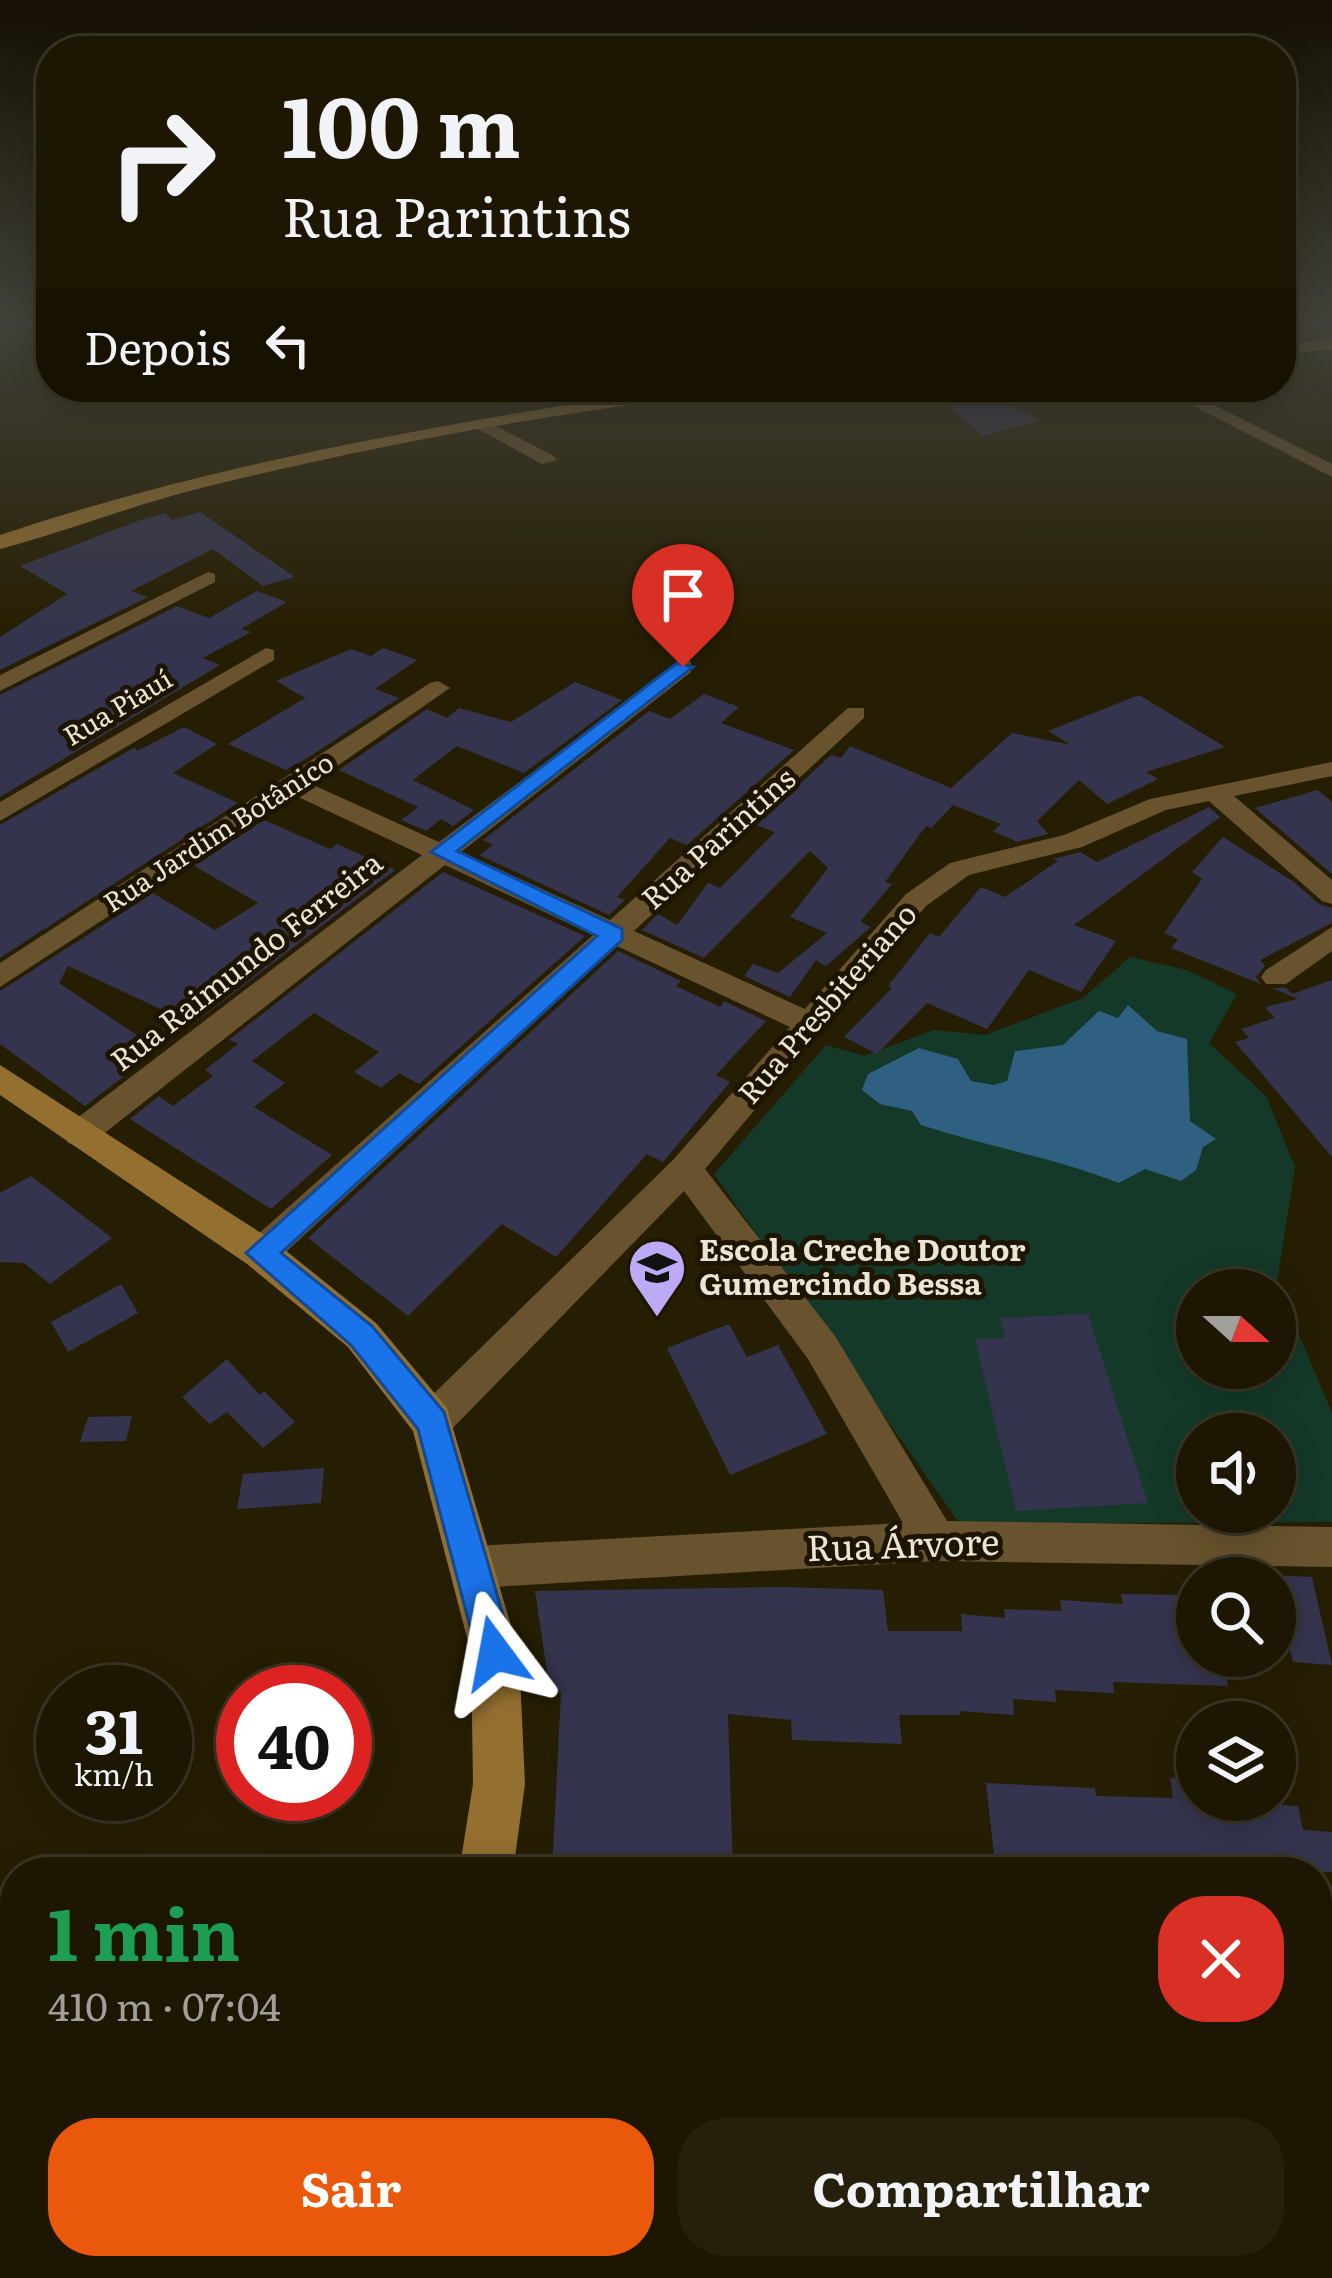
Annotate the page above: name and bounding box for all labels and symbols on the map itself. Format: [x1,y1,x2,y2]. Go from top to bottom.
pin [632,544,734,667]
street label: Rua Piauí [54,657,178,754]
street label: Rua Jardim Botânico [94,741,340,920]
street label: Rua Parintins [630,756,804,918]
street label: Rua Raimundo Ferreira [100,839,391,1080]
street label: Rua Presbiteriano [726,892,925,1112]
place label: Escola Creche Doutor Gumercindo Bessa [699,1226,1026,1304]
school or university icon: Escola Creche Doutor Gumercindo Bessa [626,1237,688,1319]
north arrow [1176,1269,1296,1389]
street label: Rua Árvore [805,1513,1000,1572]
position arrow [432,1590,558,1716]
speed limit sign: 40 [216,1665,372,1821]

